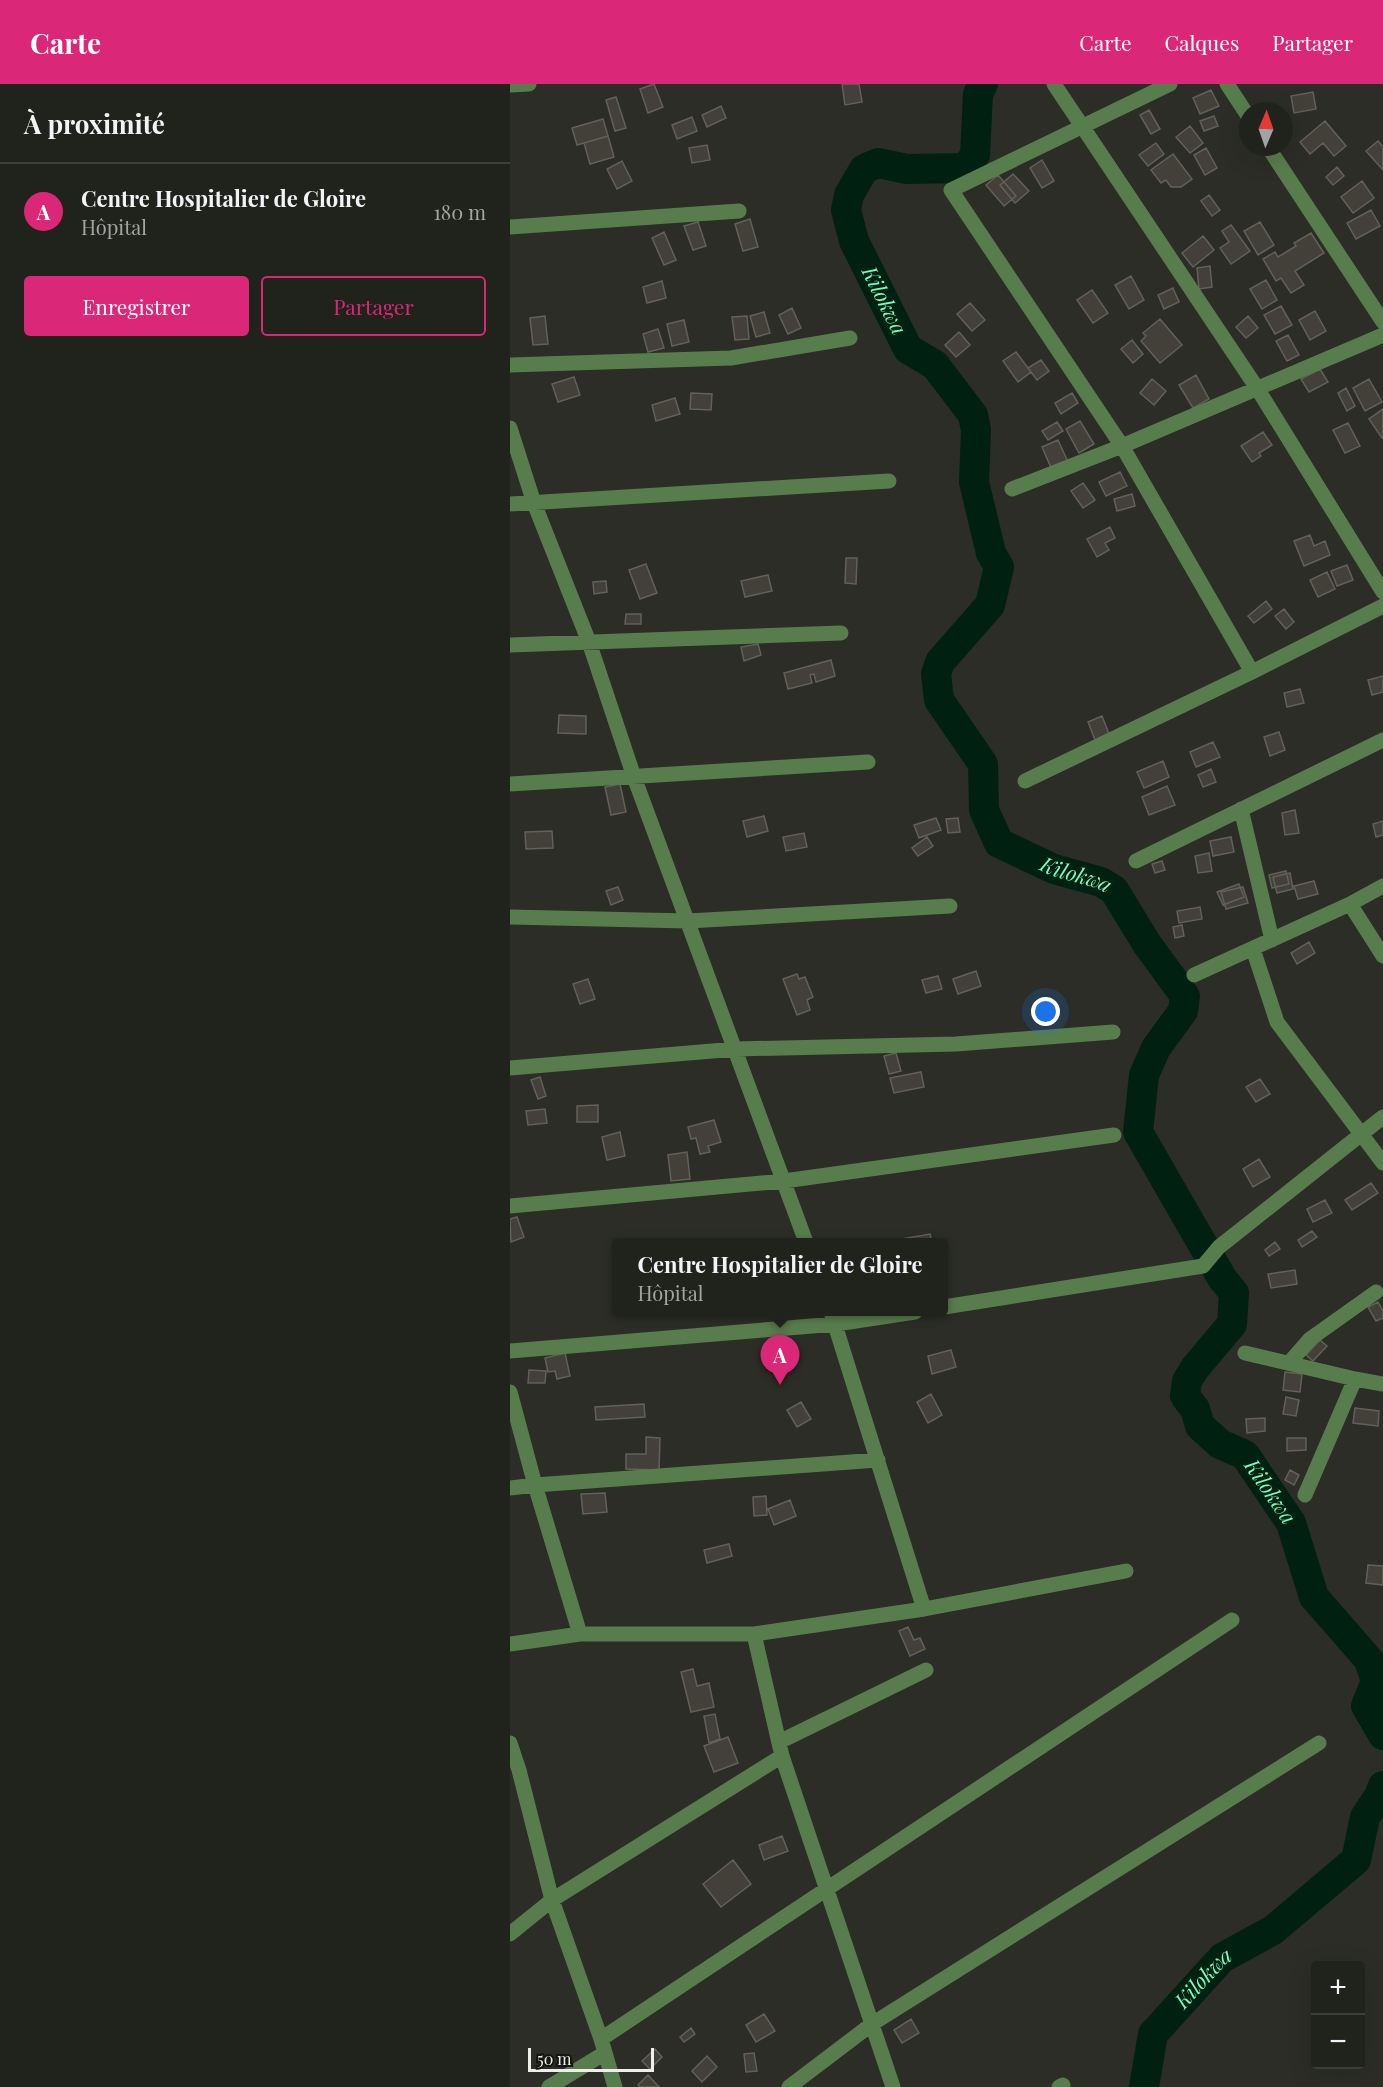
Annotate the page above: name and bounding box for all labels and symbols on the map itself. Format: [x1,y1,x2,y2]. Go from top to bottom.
north arrow [1239,102,1293,156]
water label: Kilokwa [856,260,915,339]
water label: Kilokwa [1036,848,1119,898]
your location [1031,997,1060,1026]
pin: A [760,1336,800,1385]
water label: Kilokwa [1239,1452,1304,1529]
water label: Kilokwa [1166,1940,1236,2014]
scale bar [528,2045,654,2072]

